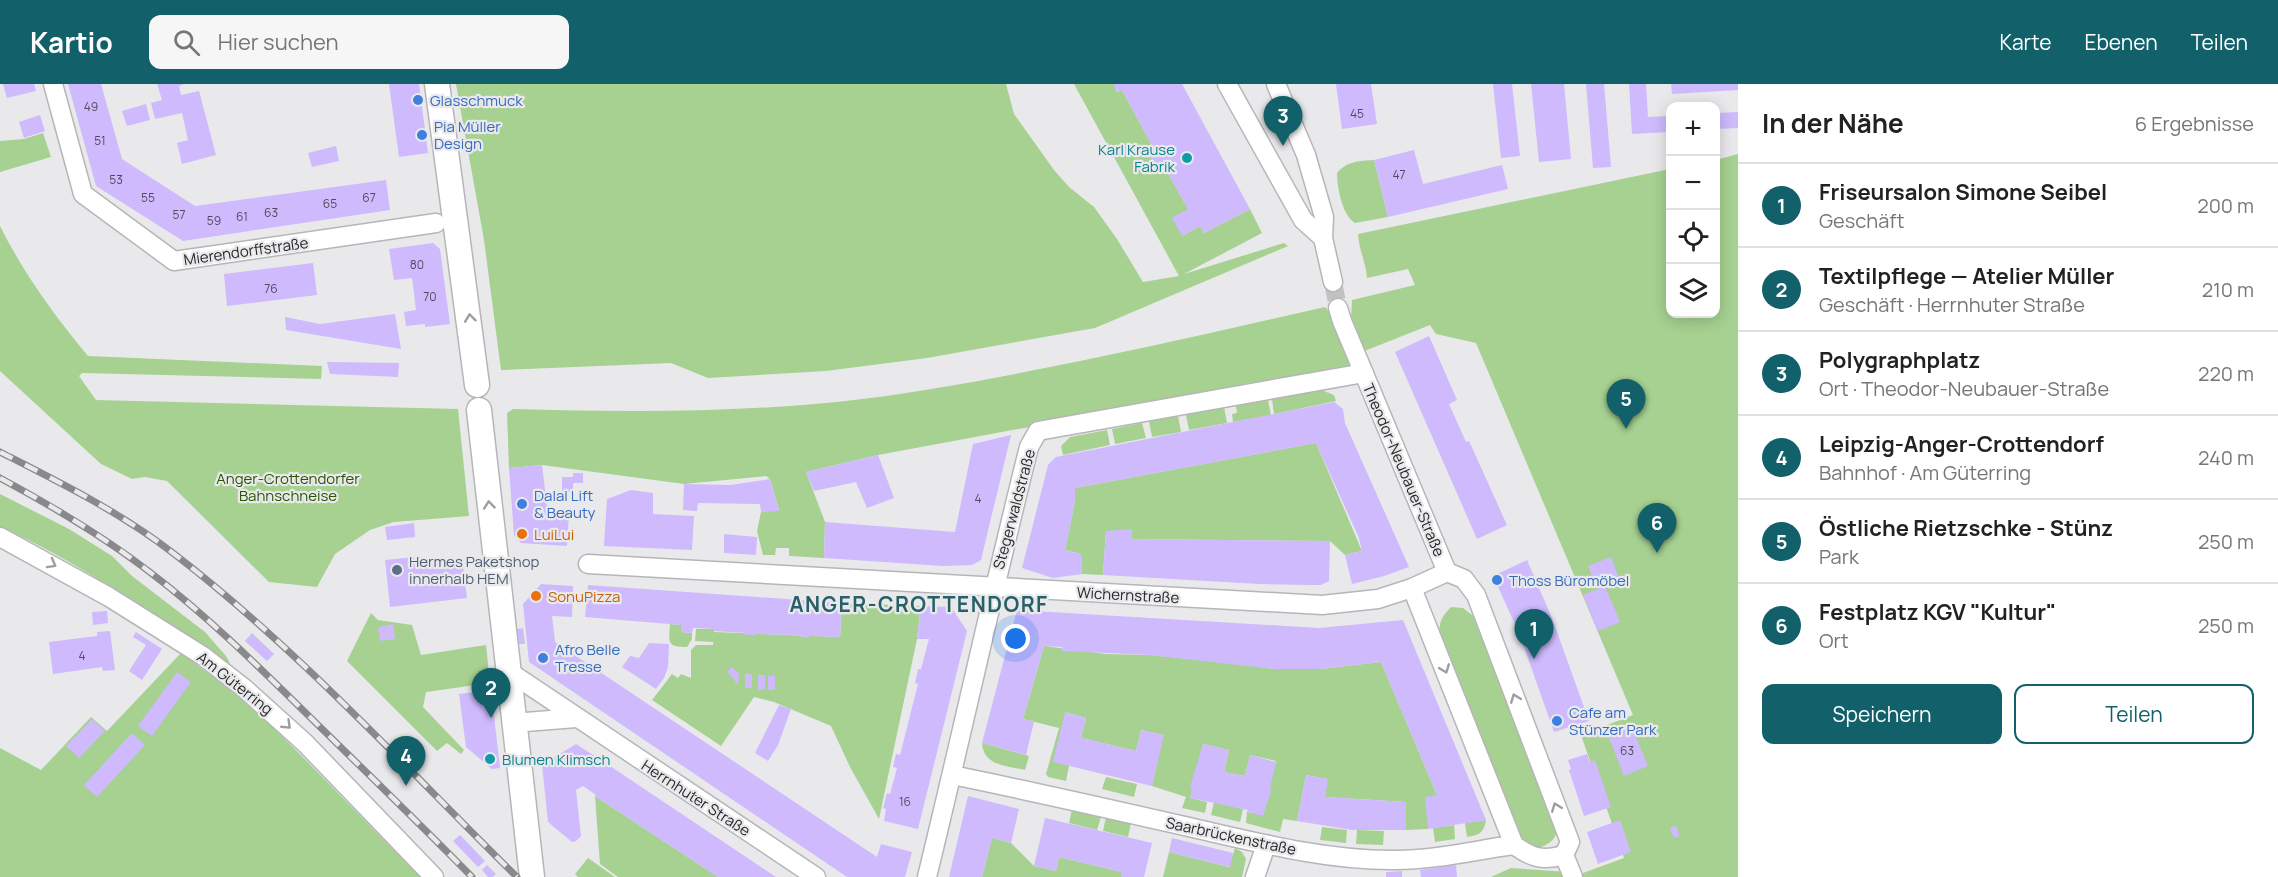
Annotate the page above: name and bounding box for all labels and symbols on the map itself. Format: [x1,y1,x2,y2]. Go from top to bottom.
place label: Glasschmuck [430,90,523,111]
marker: Glasschmuck [411,93,425,107]
pin: 3 [1264,97,1302,146]
house number: 49 [84,98,98,115]
house number: 45 [1350,105,1364,122]
place label: Pia Müller Design [434,116,501,154]
marker: Pia Müller Design [415,128,429,142]
house number: 51 [94,132,106,149]
place label: Karl Krause Fabrik [1098,139,1176,177]
marker: Karl Krause Fabrik [1180,151,1194,165]
house number: 47 [1392,166,1406,183]
house number: 53 [109,171,123,188]
house number: 55 [141,189,155,206]
house number: 67 [362,189,376,206]
house number: 65 [323,195,337,212]
house number: 63 [264,204,278,221]
house number: 57 [173,206,185,223]
house number: 61 [236,208,248,225]
house number: 59 [207,212,221,229]
street label: Mierendorffstraße [182,232,310,270]
house number: 80 [410,256,424,273]
house number: 76 [264,280,278,297]
house number: 70 [423,288,437,305]
one-way arrow [464,314,476,323]
street label: Theodor-Neubauer-Straße [1358,380,1450,560]
pin: 5 [1606,380,1646,429]
street label: Stegerwaldstraße [988,446,1040,571]
park label: Anger-Crottendorfer Bahnschneise [216,468,360,506]
place label: Dalal Lift & Beauty [534,485,596,523]
house number: 4 [974,490,982,507]
marker: Dalal Lift & Beauty [515,497,529,511]
one-way arrow [483,500,496,509]
pin: 6 [1638,504,1676,553]
place label: LuiLui [534,524,574,545]
marker: LuiLui [515,527,529,541]
place label: Hermes Paketshop innerhalb HEM [409,551,540,589]
one-way arrow [46,557,56,569]
marker: Hermes Paketshop innerhalb HEM [390,563,404,577]
place label: Thoss Büromöbel [1509,570,1629,591]
marker: Thoss Büromöbel [1490,573,1504,587]
street label: Wichernstraße [1076,582,1180,608]
place label: SonuPizza [548,586,620,607]
marker: SonuPizza [529,589,543,603]
district label: ANGER-CROTTENDORF [789,590,1049,618]
pin: 1 [1514,610,1553,659]
your location [1001,624,1030,653]
place label: Afro Belle Tresse [555,639,621,677]
house number: 4 [78,647,86,664]
street label: Am Güterring [193,647,277,719]
marker: Afro Belle Tresse [536,651,550,665]
one-way arrow [1438,663,1450,674]
pin: 2 [472,668,510,718]
one-way arrow [1510,694,1522,705]
place label: Cafe am Stünzer Park [1569,702,1657,740]
marker: Cafe am Stünzer Park [1550,714,1564,728]
one-way arrow [279,718,290,729]
pin: 4 [386,736,426,786]
house number: 63 [1620,742,1634,759]
place label: Blumen Klimsch [502,749,611,770]
marker: Blumen Klimsch [483,752,497,766]
street label: Herrnhuter Straße [637,755,755,841]
house number: 16 [899,793,911,810]
one-way arrow [1551,802,1564,812]
street label: Saarbrückenstraße [1164,812,1298,860]

